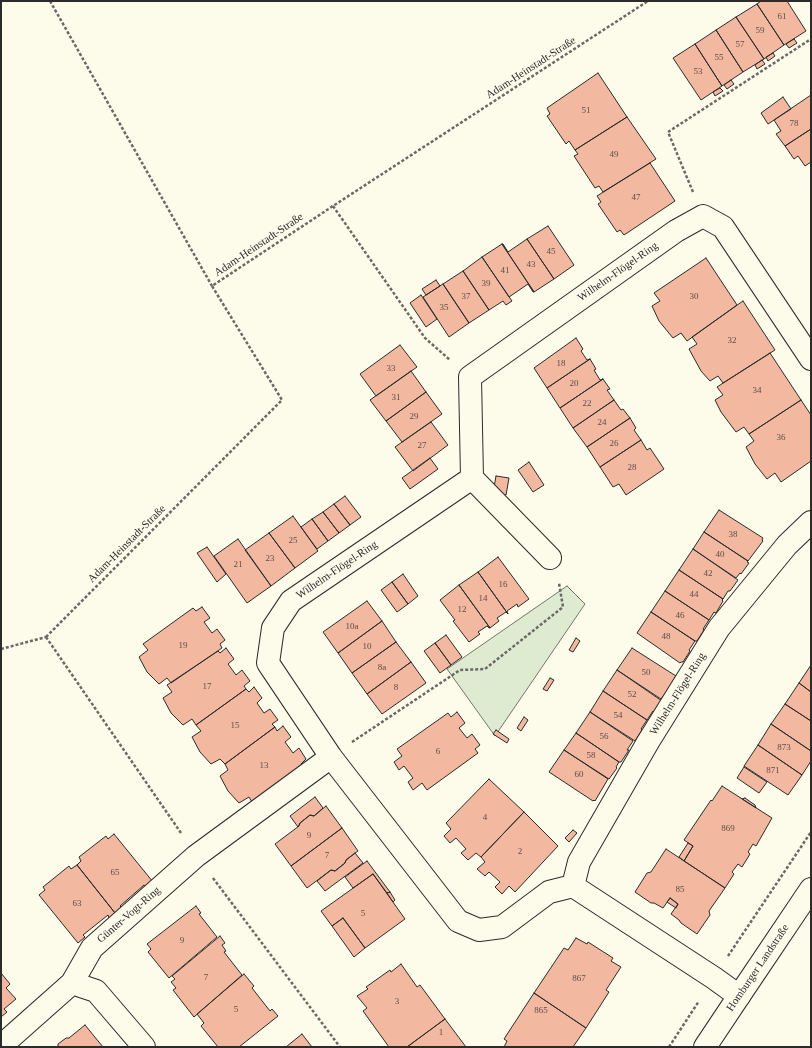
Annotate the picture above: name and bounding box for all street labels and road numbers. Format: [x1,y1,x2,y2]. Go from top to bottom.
street label: Adam-Heinstadt-Straße [484,34,578,102]
street label: Adam-Heinstadt-Straße [212,210,306,280]
street label: Wilhelm-Flögel-Ring [575,239,661,305]
street label: Adam-Heinstadt-Straße [85,502,169,586]
street label: Wilhelm-Flögel-Ring [294,538,380,602]
street label: Wilhelm-Flögel-Ring [647,650,709,738]
street label: Günter-Vogt-Ring [95,884,163,946]
street label: Homburger Landstraße [724,922,792,1014]

